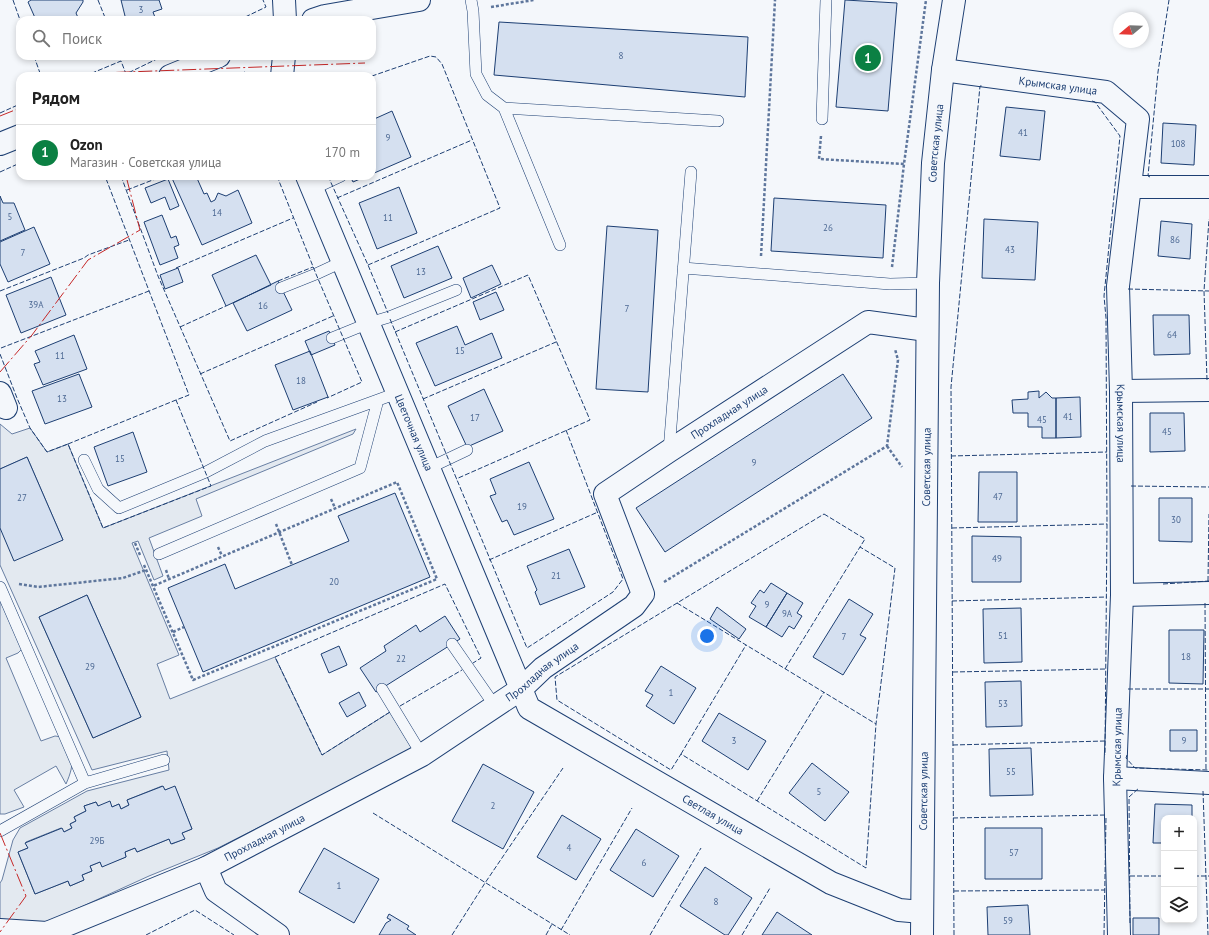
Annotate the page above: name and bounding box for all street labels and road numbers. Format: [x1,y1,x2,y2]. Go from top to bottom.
street label: Крымская улица [1018,73,1098,98]
street label: Советская улица [925,103,946,183]
street label: Прохладная улица [688,382,770,442]
street label: Крымская улица [1114,384,1128,463]
street label: Цветочная улица [392,392,436,473]
street label: Советская улица [919,427,934,507]
street label: Прохладная улица [503,639,581,704]
street label: Крымская улица [1109,707,1125,787]
street label: Советская улица [916,751,931,831]
street label: Светлая улица [680,791,746,838]
street label: Прохладная улица [222,811,307,864]

